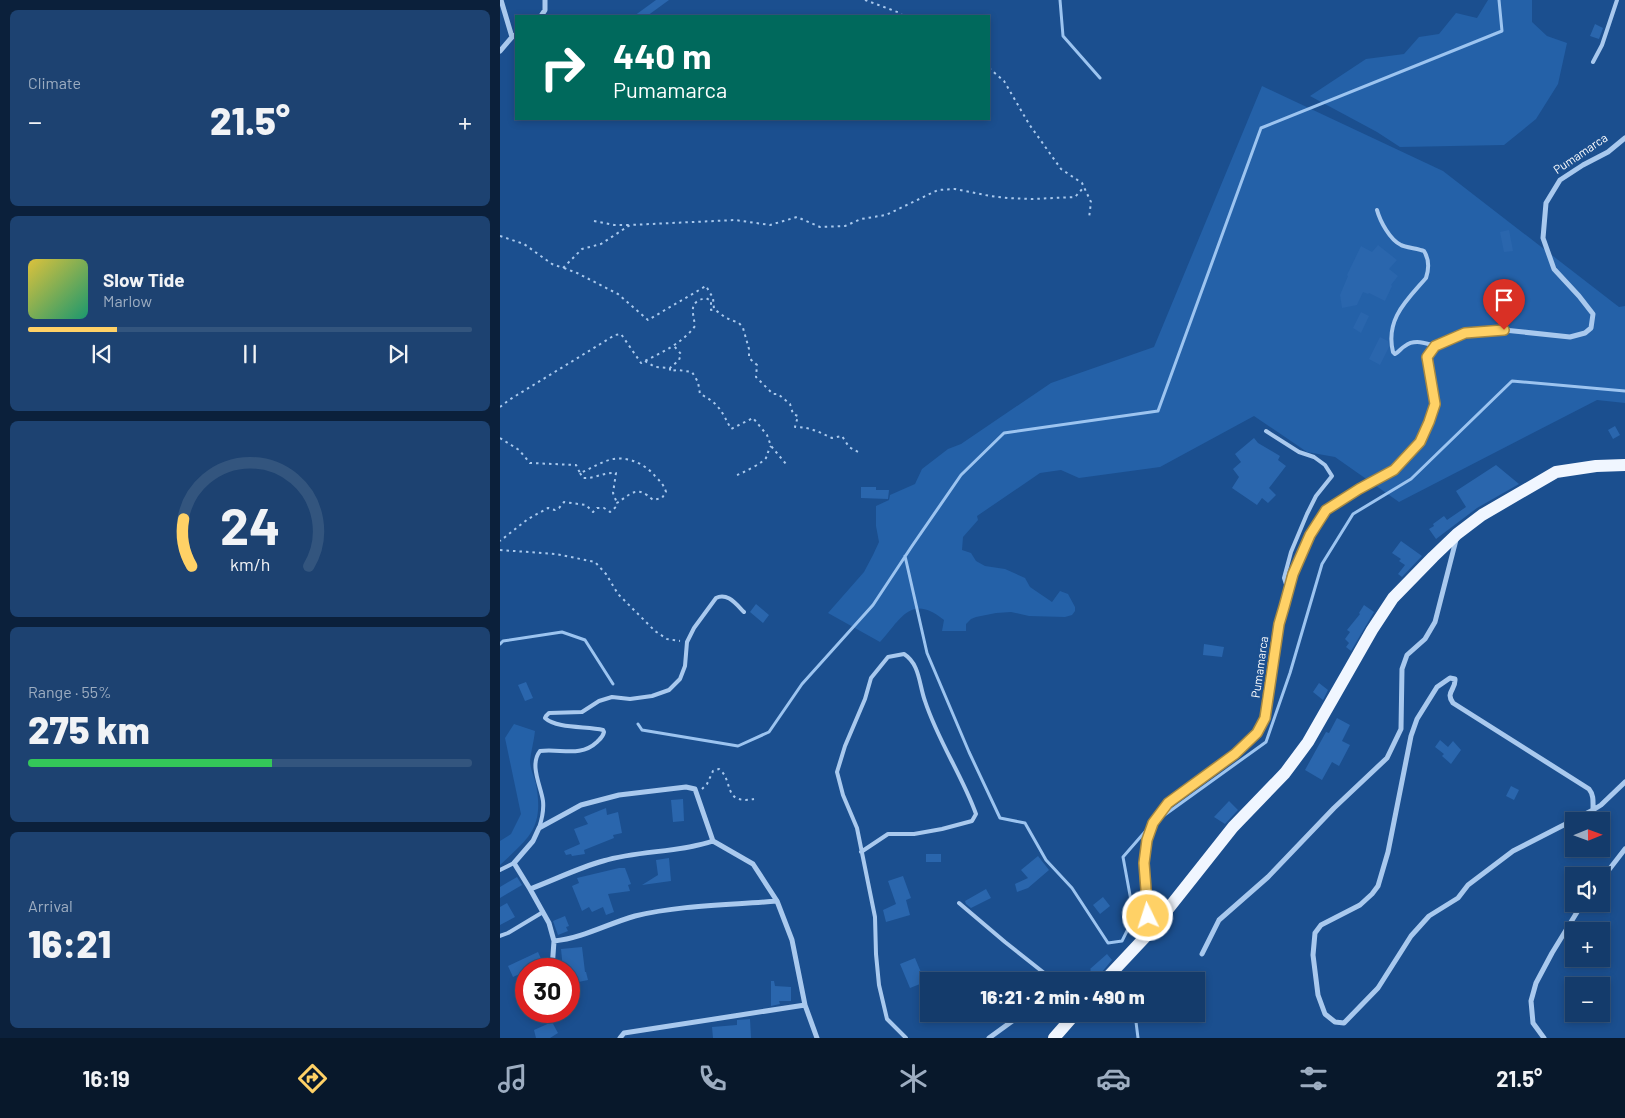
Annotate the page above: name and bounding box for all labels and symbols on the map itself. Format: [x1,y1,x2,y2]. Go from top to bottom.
street label: Pumamarca [1550,130,1610,176]
pin [1483,279,1525,330]
street label: Pumamarca [1248,635,1270,699]
north arrow [1565,812,1610,858]
position arrow [1121,889,1173,941]
speed limit sign: 30 [515,958,580,1023]

